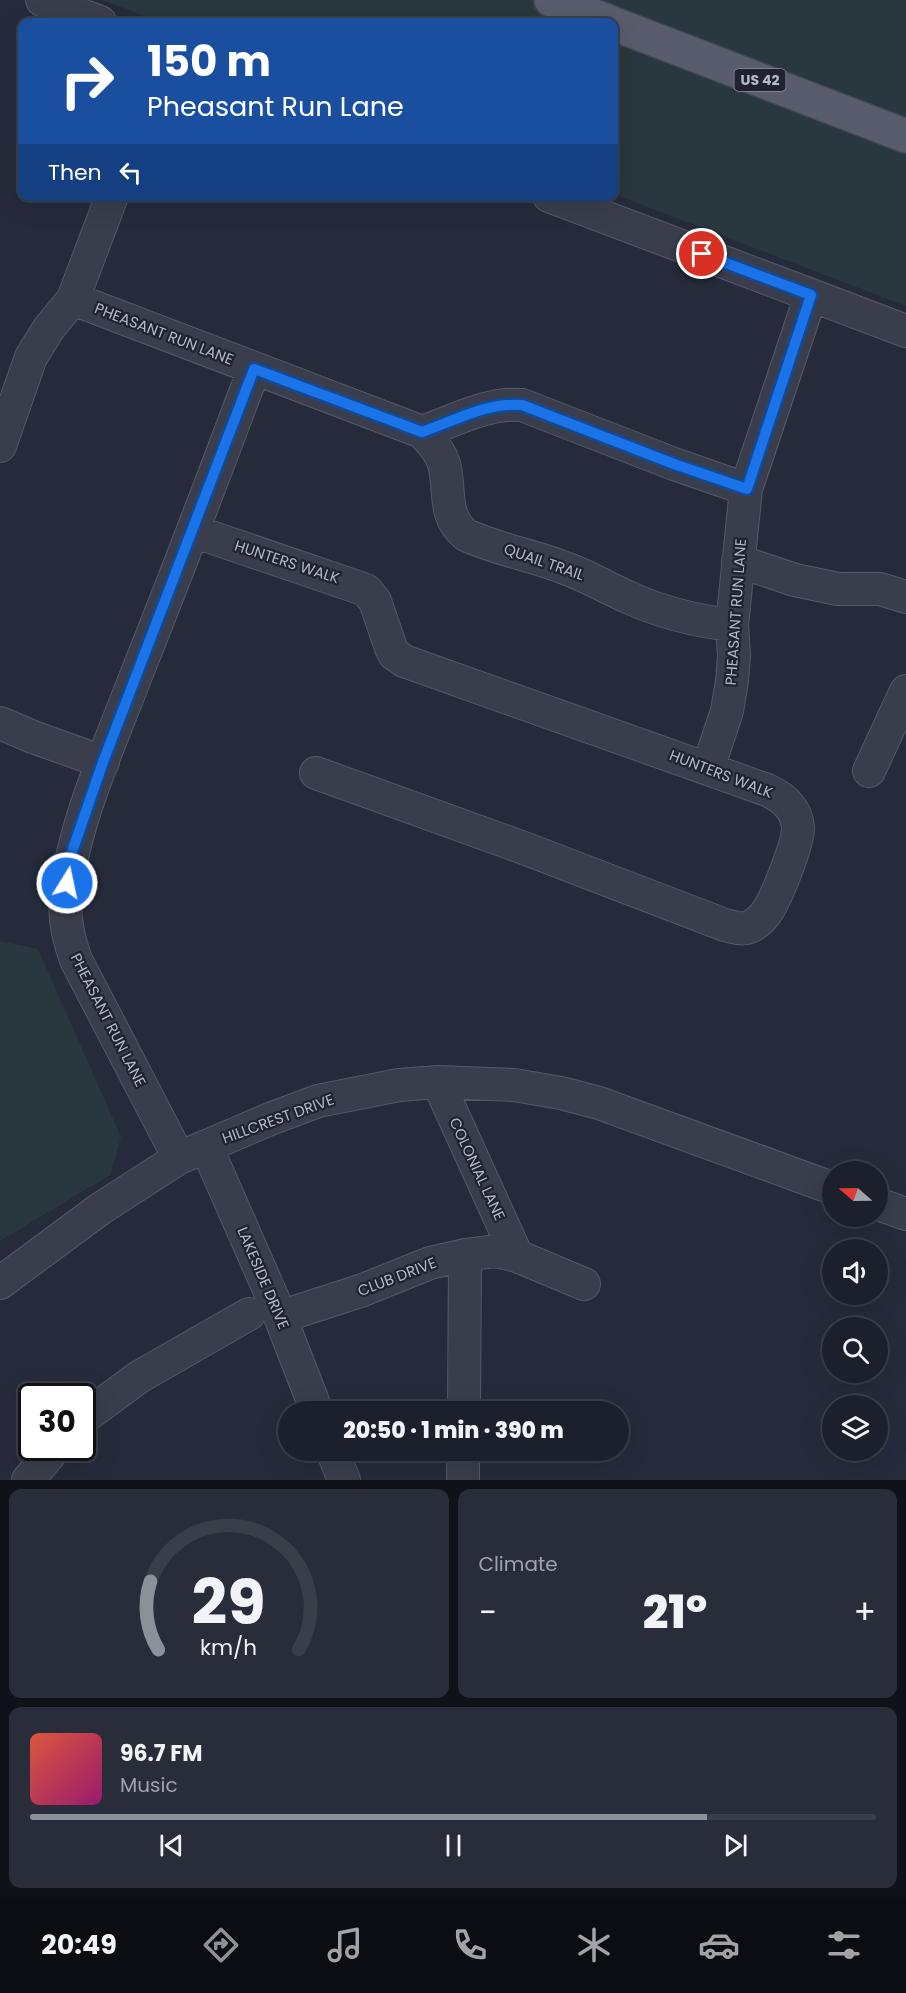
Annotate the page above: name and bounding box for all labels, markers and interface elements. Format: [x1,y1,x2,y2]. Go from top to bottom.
text: 150 m [147,32,271,91]
icon: right [48,42,126,120]
road number: US 42 [734,69,786,91]
text: Pheasant Run Lane [147,88,404,125]
icon: left [114,156,147,189]
text: Then [48,157,102,188]
pin [676,228,727,279]
icon: arrive [685,237,718,270]
street label: PHEASANT RUN LANE [92,297,237,370]
street label: HUNTERS WALK [232,535,342,588]
street label: QUAIL TRAIL [501,538,588,585]
street label: PHEASANT RUN LANE [720,538,751,686]
street label: HUNTERS WALK [667,744,776,803]
position arrow [35,851,99,915]
street label: PHEASANT RUN LANE [66,949,151,1090]
street label: HILLCREST DRIVE [219,1089,337,1149]
street label: COLONIAL LANE [444,1114,510,1224]
north arrow [822,1161,888,1227]
map controls [822,1161,888,1461]
street label: LAKESIDE DRIVE [232,1223,294,1332]
button: sound [822,1239,888,1305]
street label: CLUB DRIVE [354,1252,439,1301]
button: search [822,1317,888,1383]
speed limit sign: 30 [18,1383,96,1461]
button: layers [822,1395,888,1461]
text: 20:50 · 1 min · 390 m [343,1415,564,1446]
text: Climate [479,1550,558,1578]
text: 29 [192,1558,266,1646]
text: 21° [643,1581,707,1644]
text: − [479,1589,497,1636]
text: + [853,1589,876,1636]
text: km/h [200,1633,257,1664]
text: 96.7 FM [120,1738,202,1769]
text: Music [120,1771,178,1799]
icon: previous [155,1829,188,1862]
icon: pause [437,1829,470,1862]
icon: next [719,1829,752,1862]
icon: directions [200,1924,242,1966]
icon: music [324,1924,366,1966]
icon: phone [449,1924,491,1966]
icon: climate [573,1924,615,1966]
icon: car [698,1924,740,1966]
icon: filters [823,1924,865,1966]
text: 20:49 [41,1926,117,1963]

